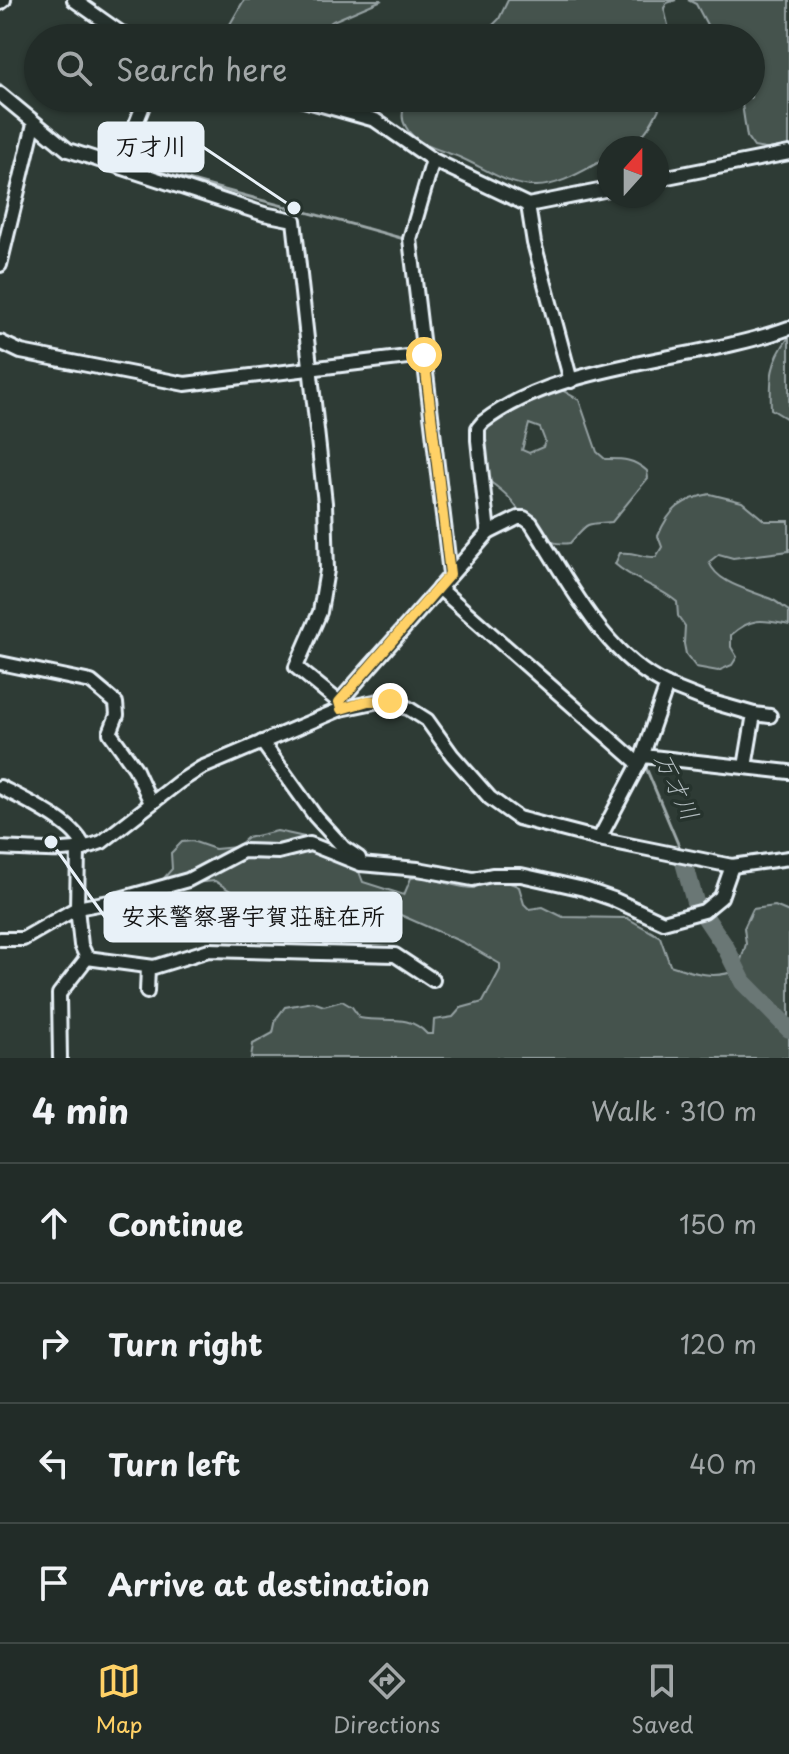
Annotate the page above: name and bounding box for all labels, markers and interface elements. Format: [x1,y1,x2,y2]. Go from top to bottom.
search box [24,24,765,112]
icon: search [52,46,96,90]
text: Search here [116,46,288,91]
callout: 万才川 [99,123,203,171]
text: 万才川 [115,127,187,163]
north arrow [597,136,669,208]
route start [406,337,442,373]
route end [372,683,408,719]
water label: 万才川 [646,746,710,826]
callout: 安来警察署宇賀荘駐在所 [105,893,401,941]
text: 安来警察署宇賀荘駐在所 [121,897,385,933]
text: 4 min [32,1084,129,1136]
text: Walk · 310 m [591,1091,757,1130]
icon: ahead [32,1201,76,1245]
text: Continue [108,1201,243,1246]
text: 150 m [679,1204,757,1243]
icon: right [32,1321,76,1365]
text: Turn right [108,1321,263,1366]
text: 120 m [680,1324,757,1363]
icon: left [32,1441,76,1485]
text: Turn left [108,1441,240,1486]
text: 40 m [689,1444,757,1483]
icon: arrive [32,1561,76,1605]
text: Arrive at destination [108,1561,430,1606]
tab: Map [95,1659,142,1740]
tab: Directions [333,1659,440,1740]
tab: Saved [631,1659,694,1740]

